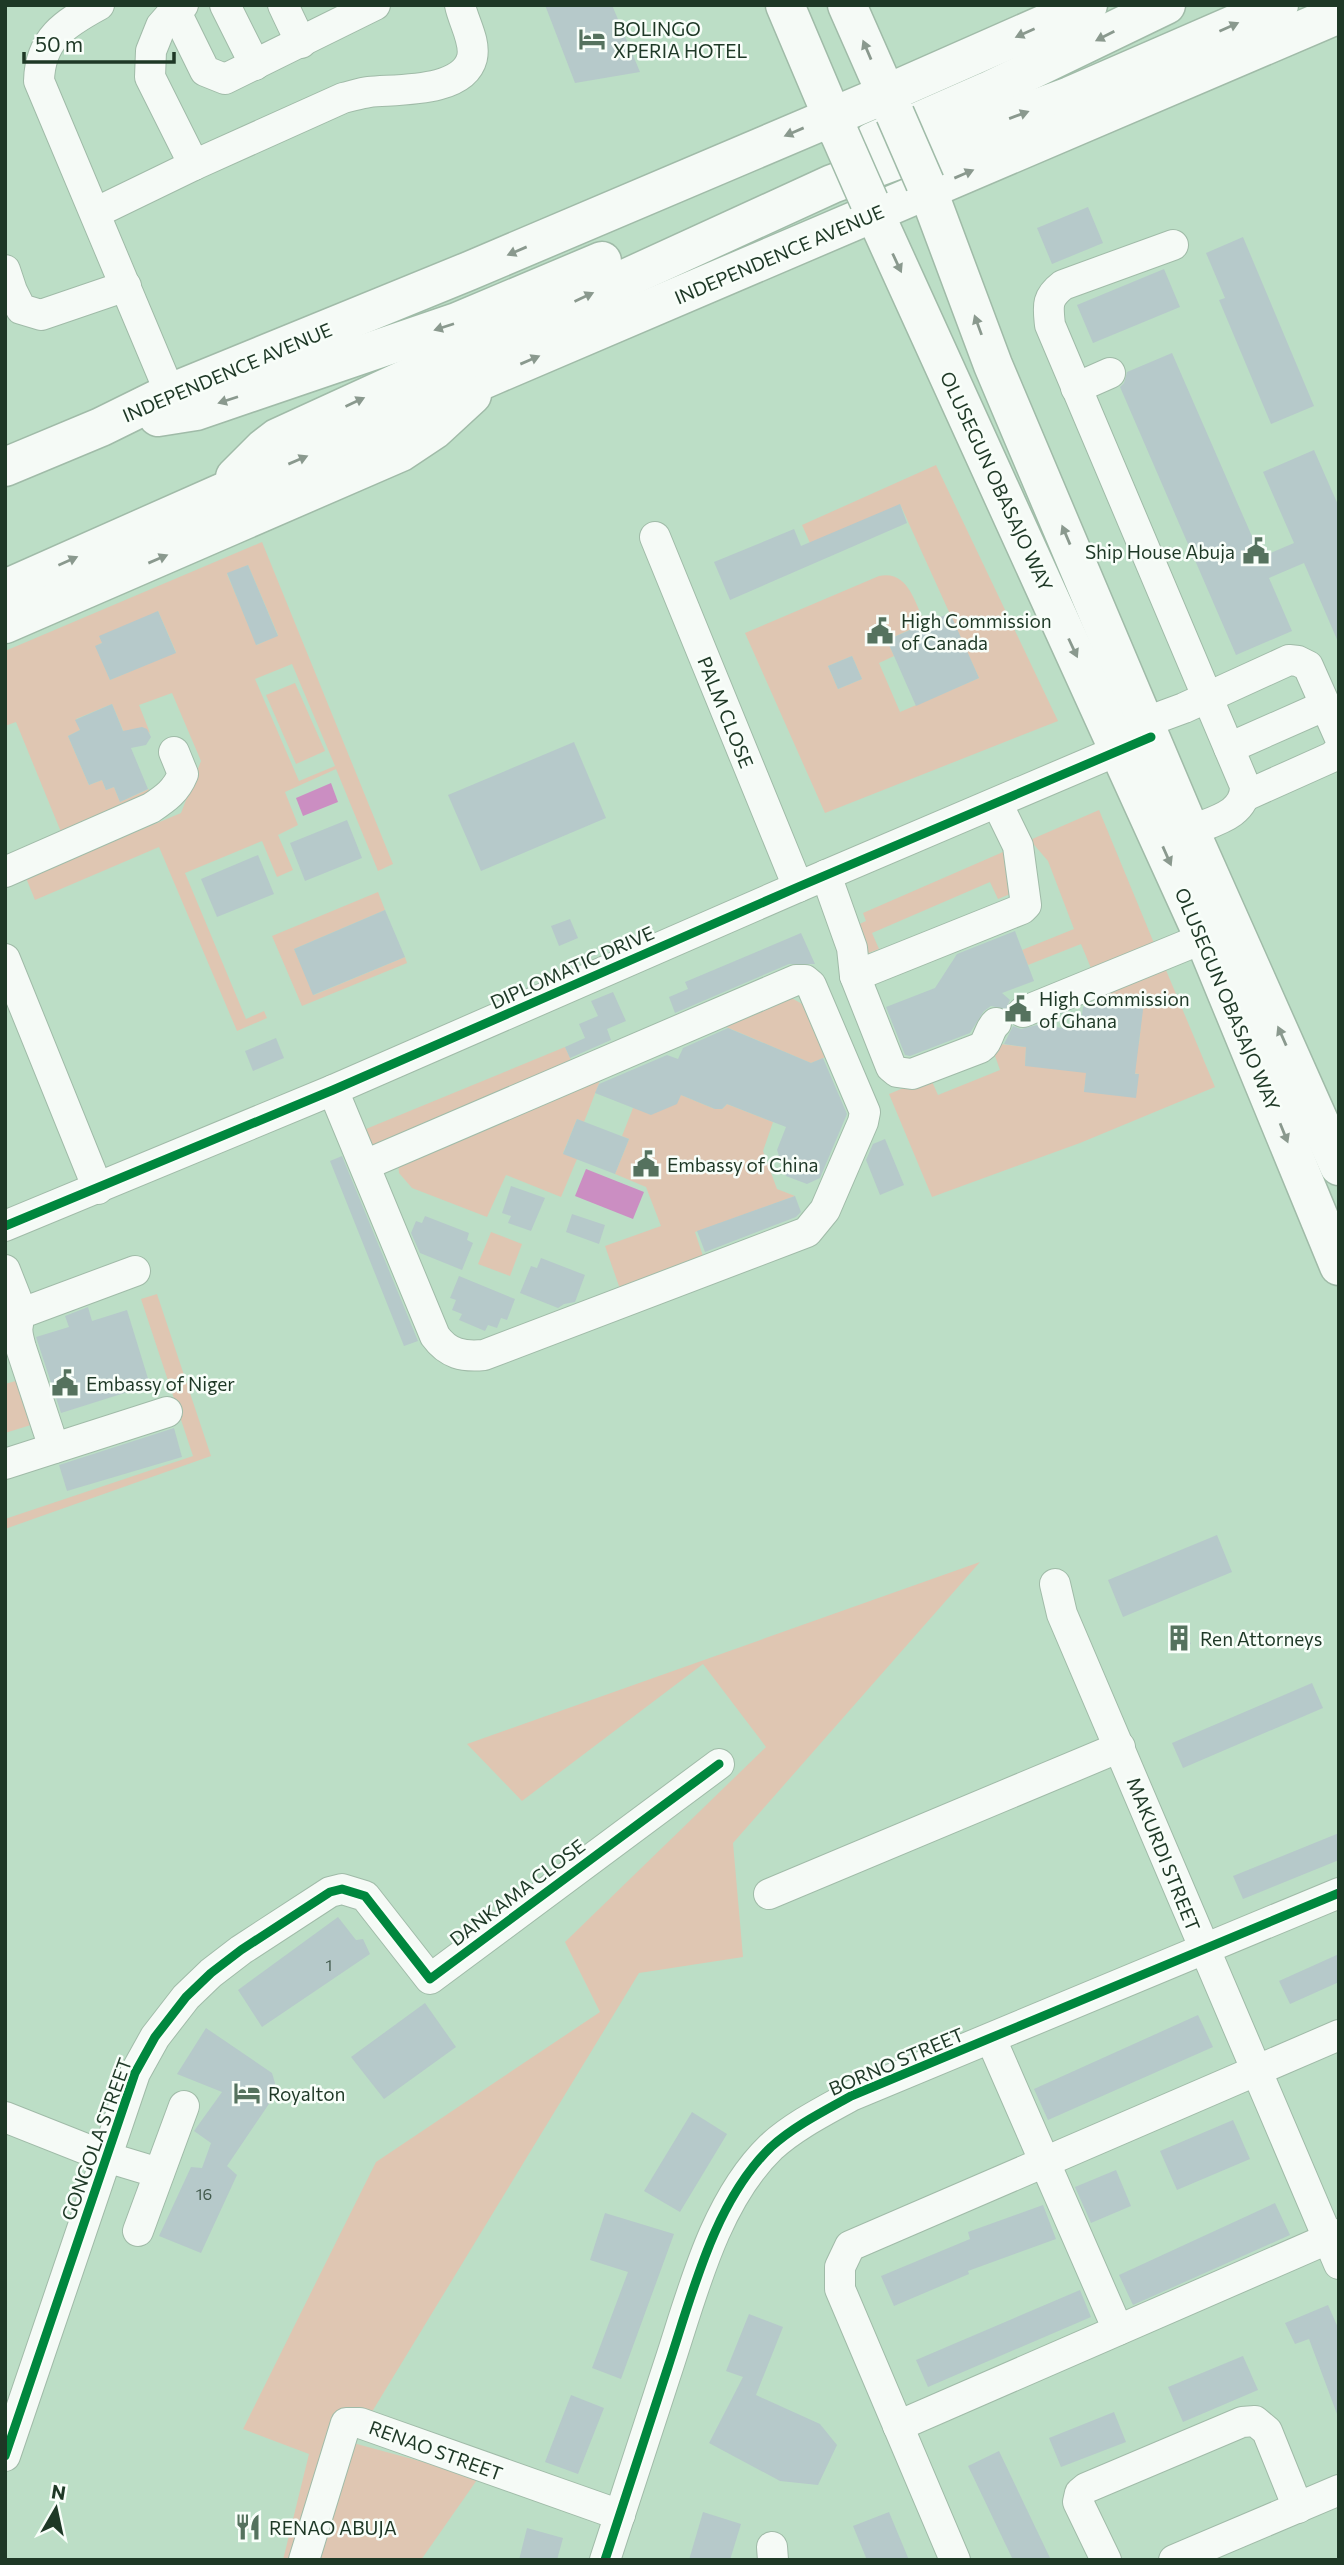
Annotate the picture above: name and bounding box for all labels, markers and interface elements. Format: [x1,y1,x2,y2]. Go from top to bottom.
place label: BOLINGO XPERIA HOTEL [613,17,747,62]
scale bar [24,21,175,65]
one-way arrow [1219,21,1239,33]
hotel icon: BOLINGO XPERIA HOTEL [577,24,607,54]
one-way arrow [1015,27,1035,39]
one-way arrow [1095,30,1115,41]
text: 50 m [35,31,83,56]
one-way arrow [861,39,872,60]
one-way arrow [1009,109,1030,120]
one-way arrow [783,127,804,138]
one-way arrow [953,168,974,179]
street label: INDEPENDENCE AVENUE [671,199,887,309]
one-way arrow [506,245,527,256]
one-way arrow [892,253,903,274]
one-way arrow [574,291,594,303]
one-way arrow [972,315,983,336]
street label: INDEPENDENCE AVENUE [119,317,335,427]
one-way arrow [433,322,454,332]
one-way arrow [519,354,540,365]
street label: OLUSEGUN OBASAJO WAY [936,367,1058,595]
one-way arrow [218,395,239,406]
one-way arrow [345,397,365,408]
one-way arrow [288,454,309,465]
one-way arrow [1060,524,1071,545]
public building icon: Ship House Abuja [1241,536,1271,566]
place label: Ship House Abuja [1085,540,1235,563]
one-way arrow [148,553,168,565]
one-way arrow [57,555,78,566]
place label: High Commission of Canada [901,609,1052,654]
public building icon: High Commission of Canada [865,616,895,646]
one-way arrow [1068,638,1079,659]
street label: PALM CLOSE [693,653,759,771]
one-way arrow [1161,846,1173,866]
street label: OLUSEGUN OBASAJO WAY [1171,884,1285,1114]
street label: DIPLOMATIC DRIVE [486,920,658,1014]
place label: High Commission of Ghana [1039,987,1190,1032]
public building icon: High Commission of Ghana [1003,994,1033,1024]
one-way arrow [1276,1026,1287,1047]
one-way arrow [1279,1123,1290,1144]
public building icon: Embassy of China [631,1149,661,1179]
place label: Embassy of China [667,1153,819,1176]
public building icon: Embassy of Niger [50,1368,80,1398]
place label: Embassy of Niger [86,1372,235,1395]
building icon: Ren Attorneys [1164,1623,1194,1653]
place label: Ren Attorneys [1200,1627,1322,1650]
street label: MAKURDI STREET [1123,1774,1205,1934]
street label: DANKAMA CLOSE [445,1834,589,1950]
house number: 1 [326,1955,332,1974]
street label: BORNO STREET [825,2022,967,2100]
street label: GONGOLA STREET [56,2055,136,2223]
hotel icon: Royalton [232,2078,262,2108]
place label: Royalton [268,2082,345,2105]
house number: 16 [196,2184,212,2203]
street label: RENAO STREET [366,2415,506,2485]
north arrow [21,2474,91,2544]
text: N [50,2479,68,2504]
restaurant icon: RENAO ABUJA [233,2512,263,2542]
place label: RENAO ABUJA [269,2516,397,2539]

